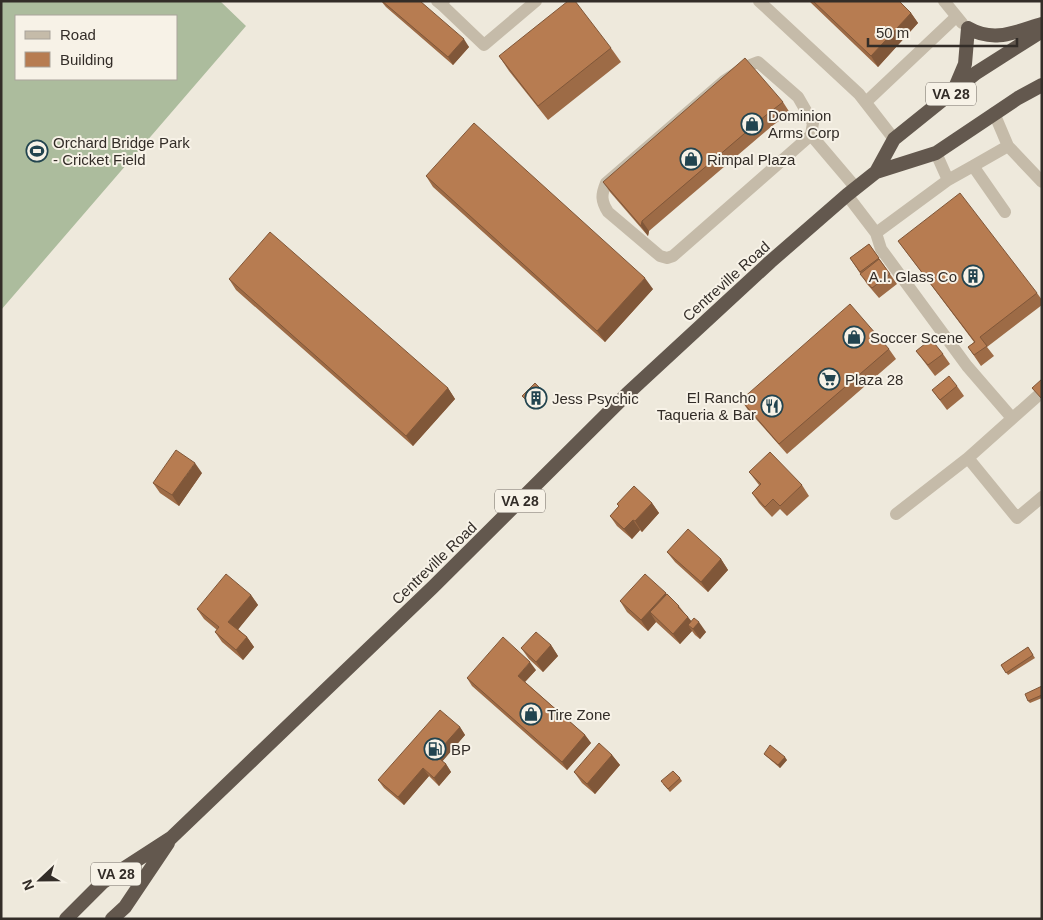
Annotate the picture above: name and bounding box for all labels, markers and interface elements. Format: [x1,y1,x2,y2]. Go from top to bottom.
legend [15,15,178,80]
scale bar [868,15,1017,47]
text: 50 m [876,24,909,41]
text: Road [60,26,96,43]
text: Building [60,51,113,68]
road number: VA 28 [926,82,976,106]
place label: Dominion Arms Corp [768,107,840,141]
shop icon: Dominion Arms Corp [740,112,764,136]
place label: Orchard Bridge Park - Cricket Field [53,134,190,168]
sports icon: Orchard Bridge Park - Cricket Field [25,139,49,163]
shop icon: Rimpal Plaza [679,147,703,171]
place label: Rimpal Plaza [707,151,796,168]
street label: Centreville Road [679,238,773,324]
building icon: A.I. Glass Co [961,264,985,288]
place label: A.I. Glass Co [869,268,957,285]
shop icon: Soccer Scene [842,325,866,349]
place label: Soccer Scene [870,329,963,346]
supermarket icon: Plaza 28 [817,367,841,391]
place label: Plaza 28 [845,371,903,388]
building icon: Jess Psychic [524,386,548,410]
place label: El Rancho Taqueria & Bar [657,389,756,423]
place label: Jess Psychic [552,390,639,407]
restaurant icon: El Rancho Taqueria & Bar [760,394,784,418]
road number: VA 28 [495,490,545,512]
street label: Centreville Road [388,518,480,608]
shop icon: Tire Zone [519,702,543,726]
place label: Tire Zone [547,706,611,723]
fuel station icon: BP [423,737,447,761]
place label: BP [451,741,471,758]
north arrow [15,855,65,905]
road number: VA 28 [91,862,141,886]
text: N [19,877,37,893]

